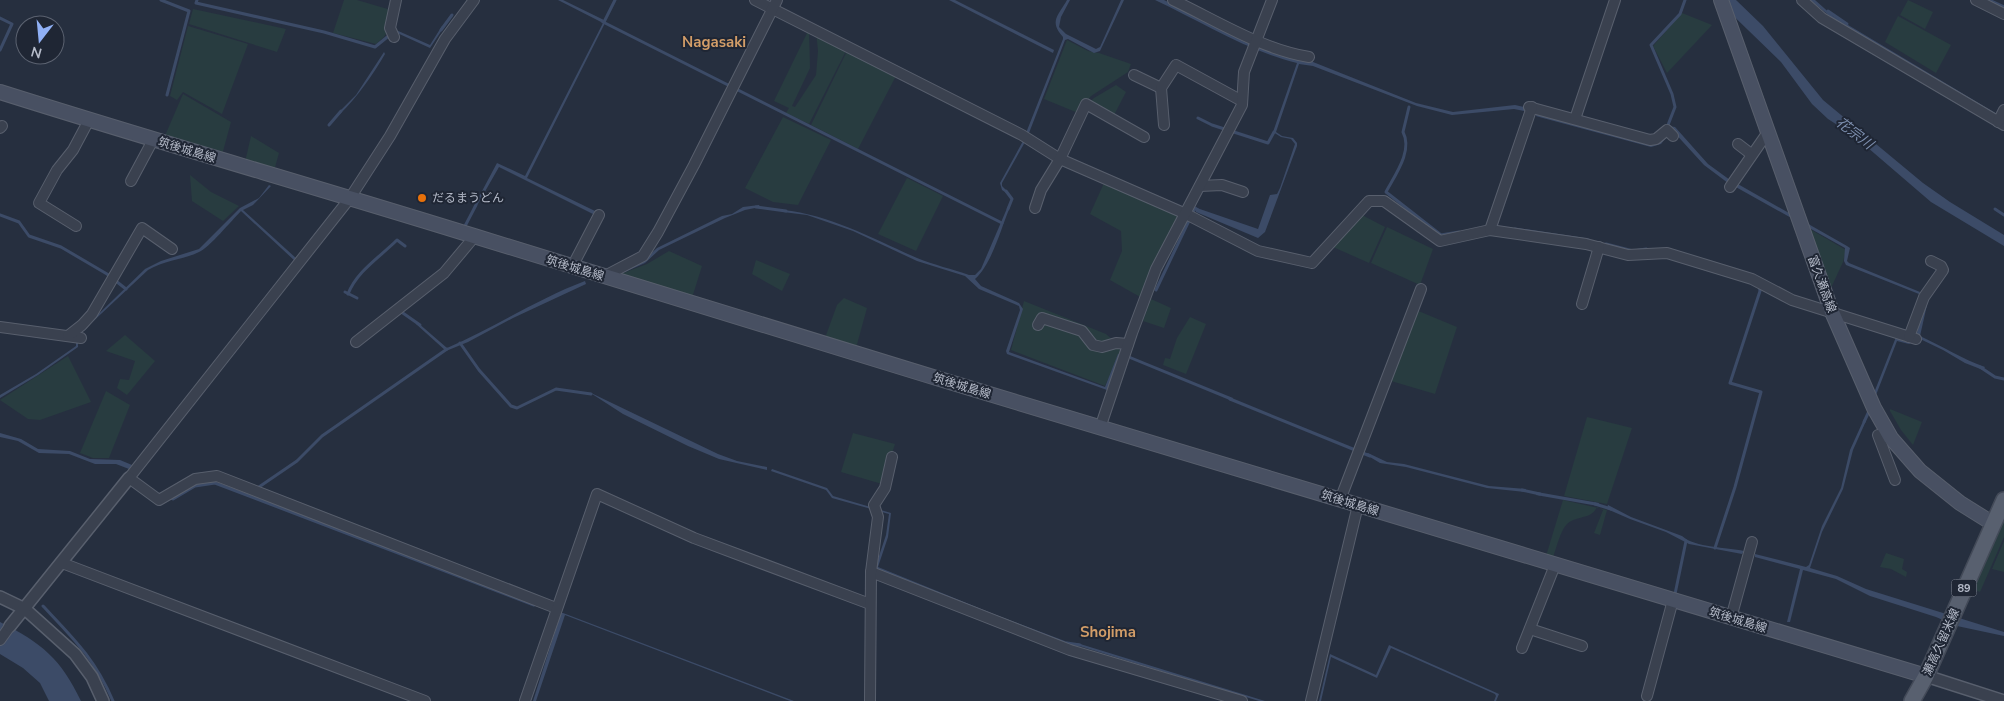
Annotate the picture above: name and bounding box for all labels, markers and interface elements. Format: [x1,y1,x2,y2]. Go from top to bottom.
north arrow [15,15,65,65]
district label: Nagasaki [682,32,746,52]
text: N [29,41,44,63]
water label: 花宗川 [1832,113,1879,155]
street label: 筑後城島線 [156,134,218,166]
place label: だるまうどん [432,190,504,206]
marker: だるまうどん [416,192,428,204]
street label: 筑後城島線 [544,252,606,284]
street label: 富久瀬高線 [1804,253,1840,315]
street label: 筑後城島線 [931,370,993,402]
street label: 筑後城島線 [1319,487,1381,519]
road number: 89 [1952,580,1976,596]
street label: 筑後城島線 [1707,604,1769,636]
street label: 瀬高久留米線 [1919,606,1963,678]
district label: Shojima [1080,622,1136,642]

